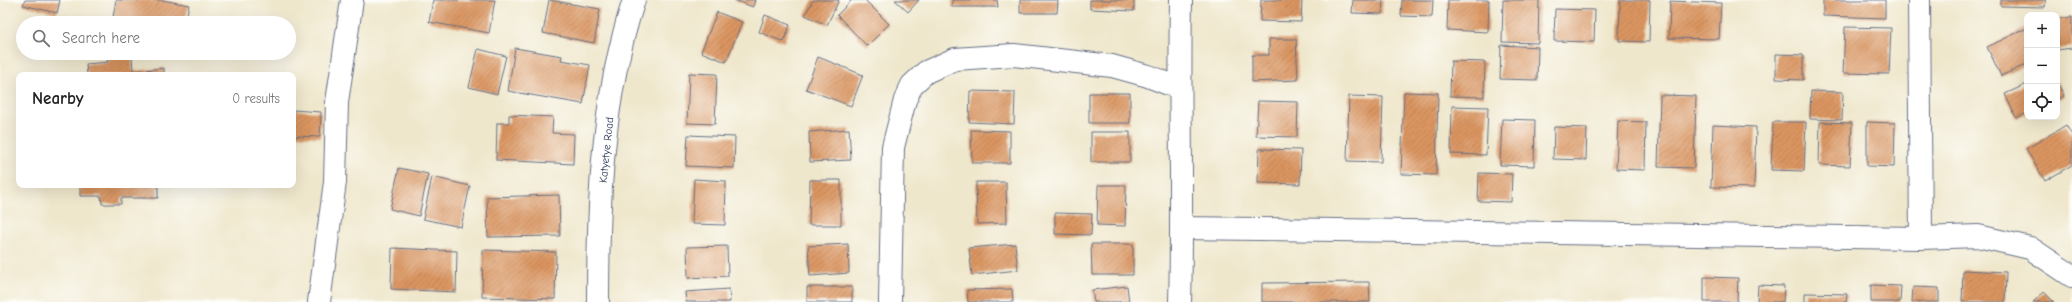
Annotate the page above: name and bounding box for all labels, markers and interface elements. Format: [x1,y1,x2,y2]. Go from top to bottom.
map controls [2024,12,2060,120]
button: + [2024,12,2060,48]
search box [16,16,296,60]
icon: search [30,27,52,49]
text: Search here [62,29,140,47]
button: − [2024,48,2060,84]
button: locate [2024,84,2060,120]
text: Nearby [32,89,83,108]
text: 0 results [232,91,280,106]
street label: Katyetye Road [597,116,616,184]

